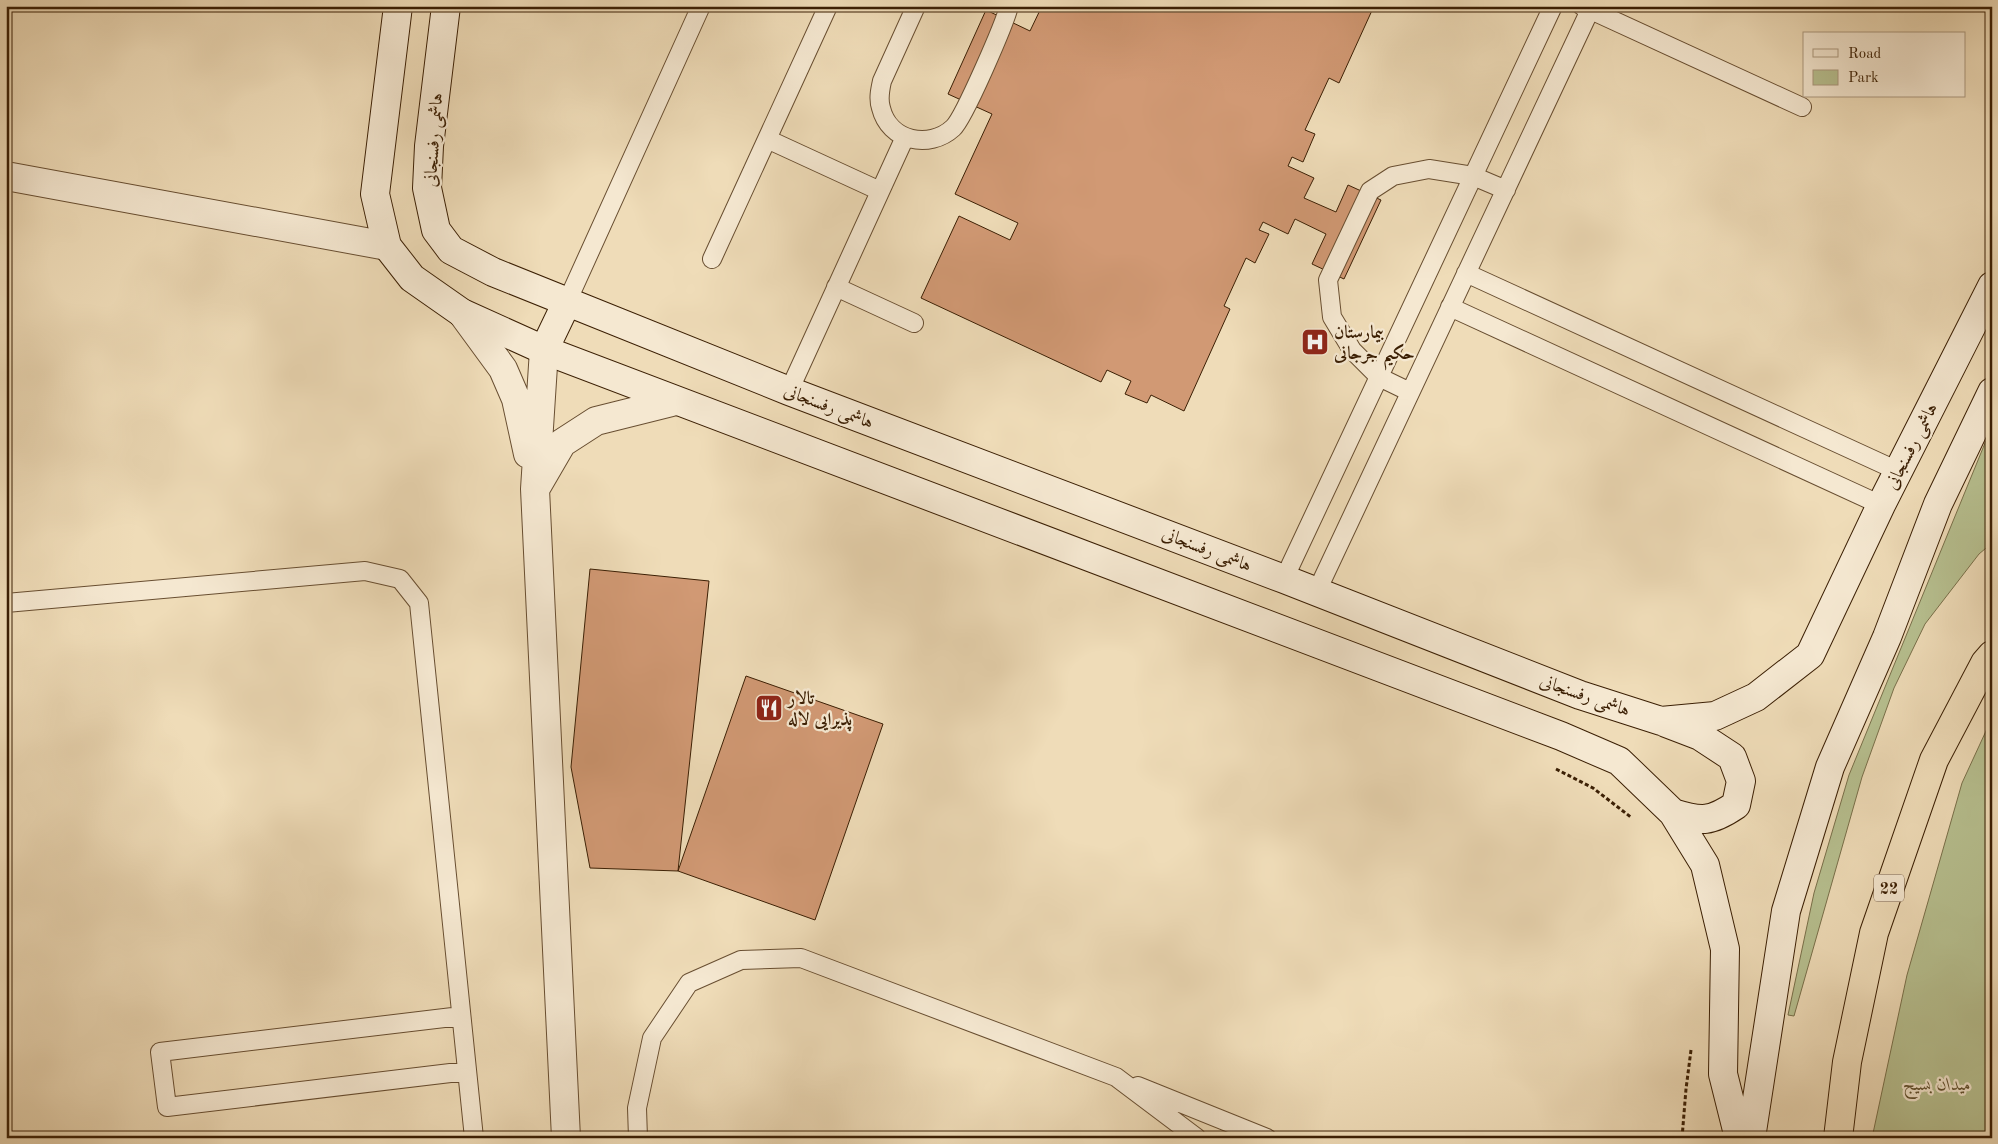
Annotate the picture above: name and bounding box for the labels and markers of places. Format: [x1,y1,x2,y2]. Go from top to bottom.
place label: بیمارستان حکیم جرجانی [1333,324,1415,371]
hospital icon: بیمارستان حکیم جرجانی [1300,327,1330,357]
place label: تالار پذیرایی لاله [786,689,852,732]
restaurant icon: تالار پذیرایی لاله [754,693,784,723]

